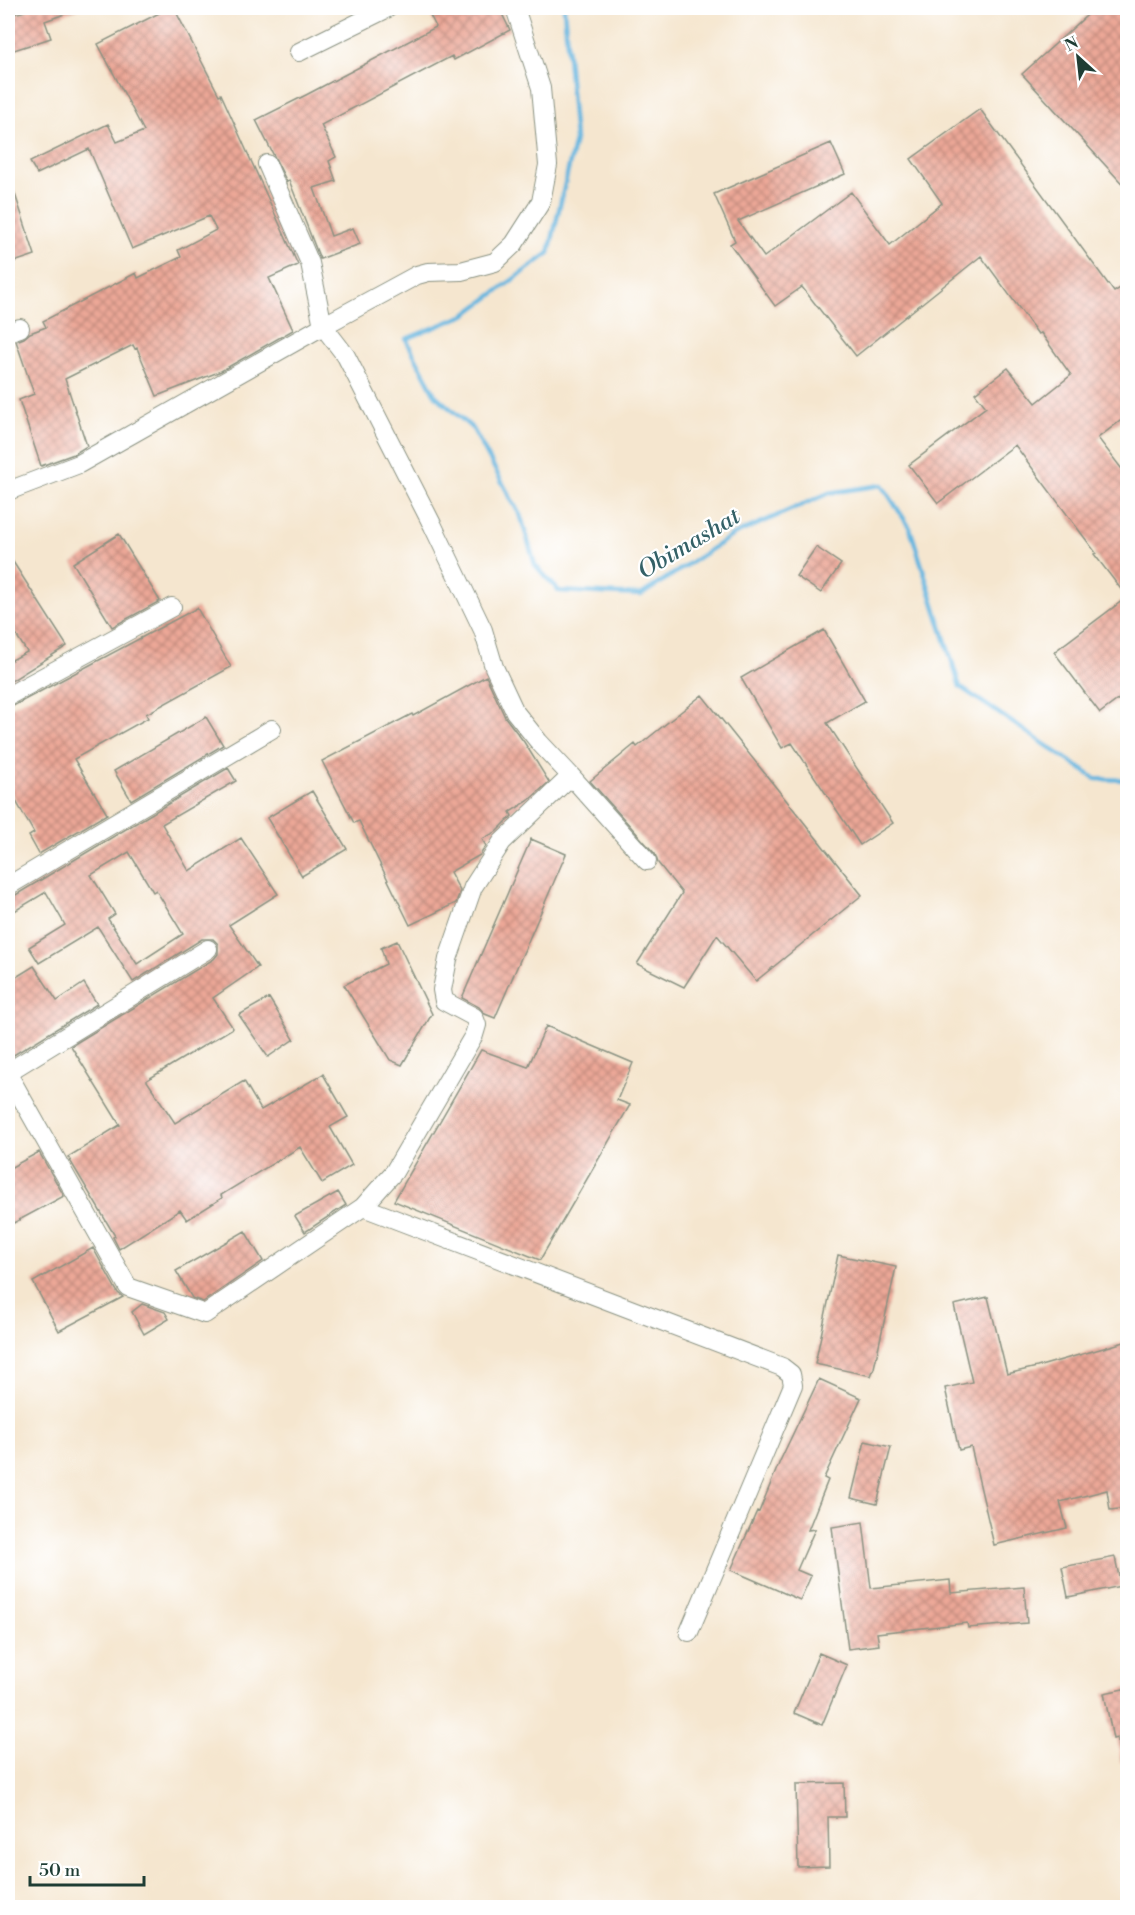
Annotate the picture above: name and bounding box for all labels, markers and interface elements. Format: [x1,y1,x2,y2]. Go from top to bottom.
north arrow [1048,27,1108,87]
text: N [1061,33,1082,56]
water label: Obimashat [632,501,747,586]
scale bar [30,1849,144,1887]
text: 50 m [39,1859,81,1882]

